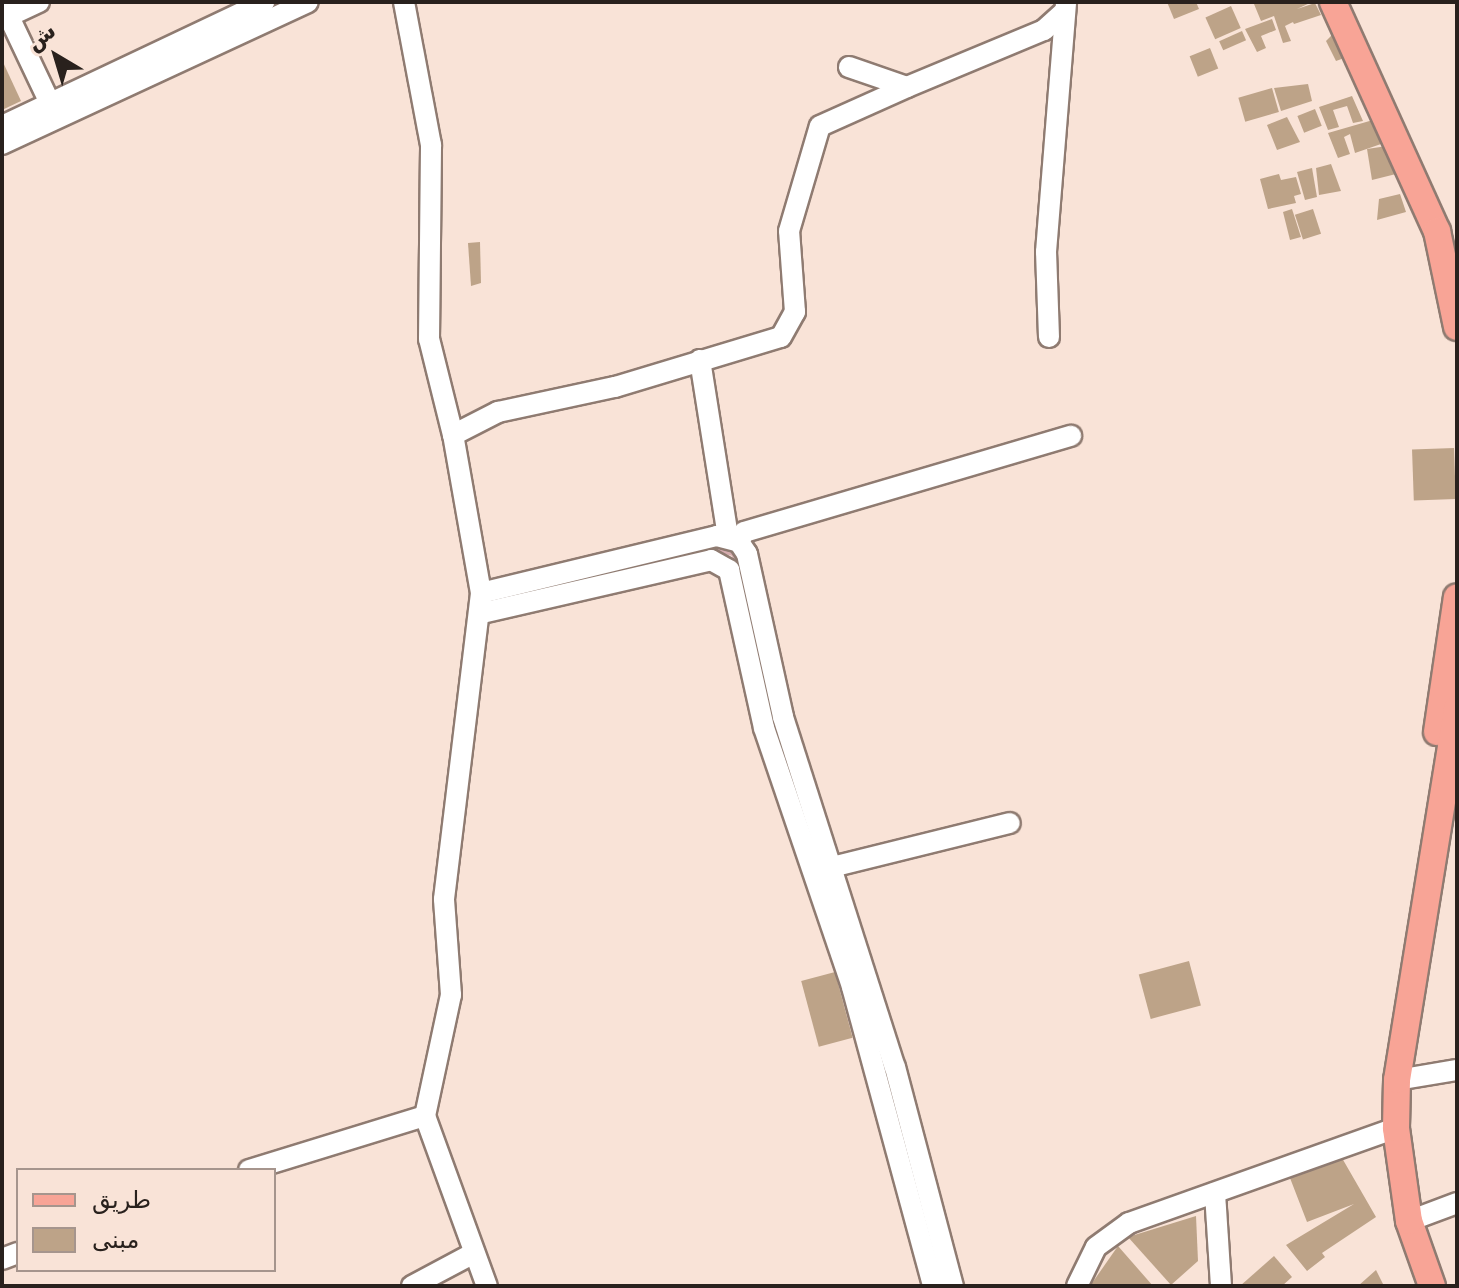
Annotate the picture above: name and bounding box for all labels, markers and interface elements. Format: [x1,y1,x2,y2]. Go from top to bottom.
north arrow [16,16,96,96]
text: ش [21,18,61,56]
legend [16,1168,276,1272]
text: طريق [92,1186,151,1214]
text: مبنى [92,1226,139,1254]

